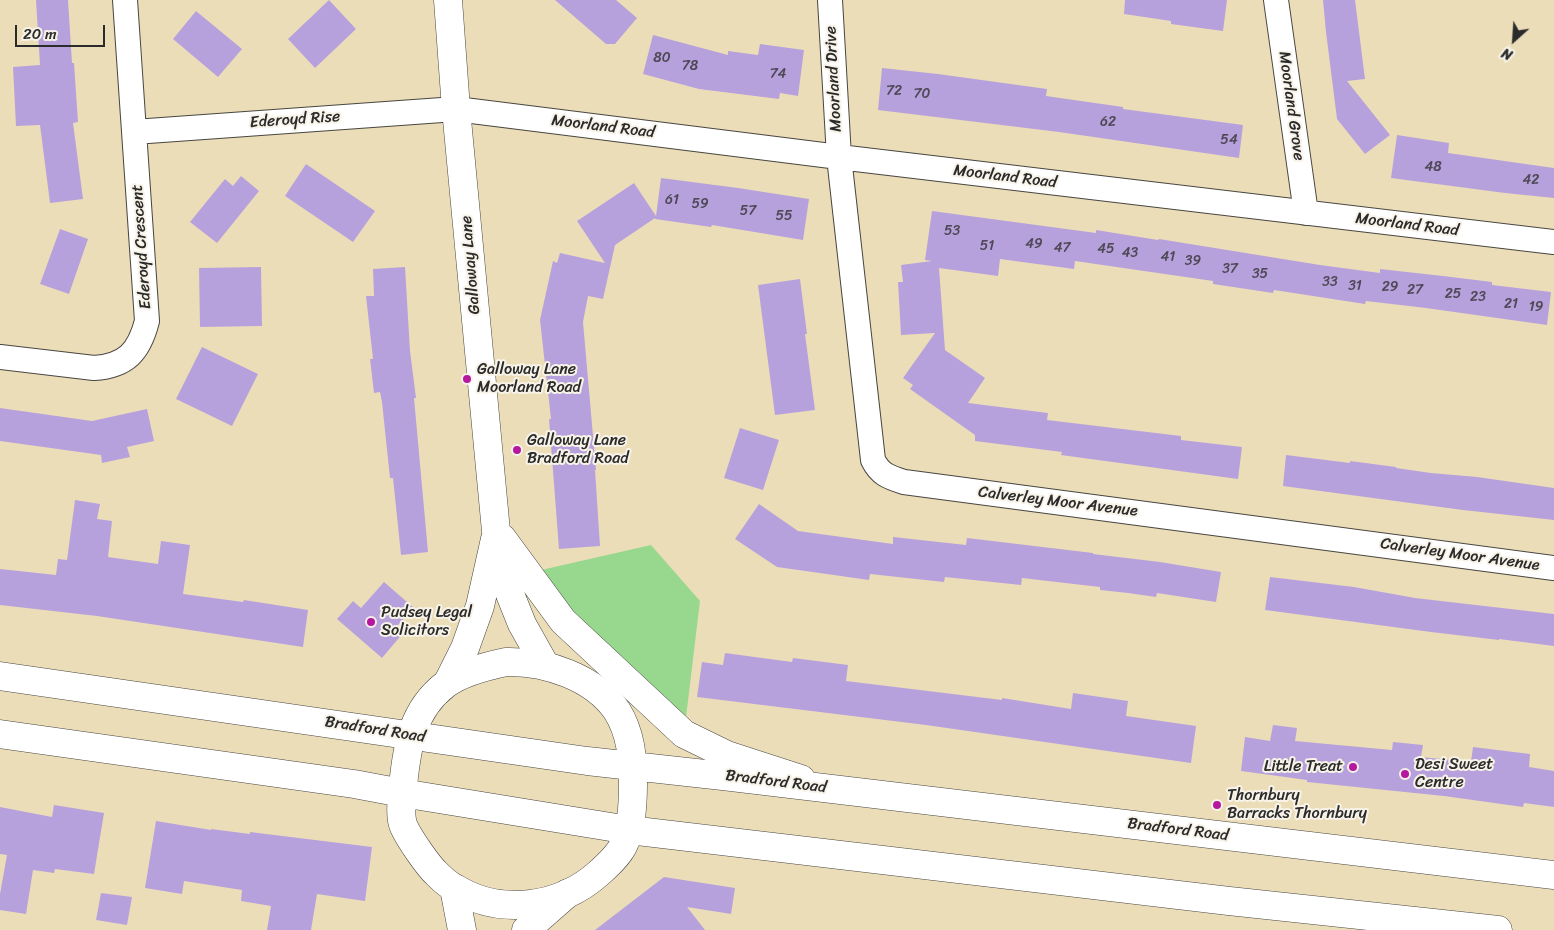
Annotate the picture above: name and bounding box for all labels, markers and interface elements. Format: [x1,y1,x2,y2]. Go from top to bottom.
scale bar [18,15,108,47]
north arrow [1489,15,1539,65]
text: 20 m [23,21,57,47]
street label: Moorland Drive [822,26,846,132]
text: N [1497,41,1517,67]
house number: 80 [653,50,671,66]
street label: Moorland Grove [1274,50,1308,162]
house number: 78 [682,58,698,74]
house number: 74 [770,66,786,82]
house number: 72 [886,83,902,99]
house number: 70 [914,86,930,102]
street label: Ederoyd Rise [249,107,341,133]
street label: Moorland Road [550,111,656,143]
house number: 62 [1100,114,1116,130]
house number: 54 [1220,132,1238,148]
house number: 48 [1424,159,1442,175]
street label: Moorland Road [952,161,1058,193]
house number: 42 [1523,172,1539,188]
street label: Ederoyd Crescent [128,184,156,310]
house number: 61 [665,192,679,208]
house number: 59 [691,196,709,212]
house number: 57 [740,203,756,219]
house number: 55 [775,208,793,224]
street label: Moorland Road [1354,209,1460,241]
street label: Galloway Lane [457,215,485,315]
house number: 53 [944,223,960,239]
house number: 49 [1025,236,1043,252]
house number: 51 [980,238,994,254]
house number: 47 [1054,240,1070,256]
house number: 45 [1097,241,1115,257]
house number: 43 [1122,245,1138,261]
house number: 41 [1161,249,1175,265]
house number: 39 [1185,253,1201,269]
house number: 37 [1222,261,1238,277]
house number: 35 [1252,266,1268,282]
house number: 33 [1322,274,1338,290]
house number: 31 [1348,278,1362,294]
house number: 29 [1382,279,1398,295]
house number: 27 [1407,282,1423,298]
house number: 25 [1445,286,1461,302]
house number: 23 [1470,289,1486,305]
house number: 21 [1504,296,1518,312]
house number: 19 [1529,299,1543,315]
place label: Galloway Lane Moorland Road [477,360,581,398]
marker: Galloway Lane Moorland Road [461,373,473,385]
place label: Galloway Lane Bradford Road [527,431,629,469]
marker: Galloway Lane Bradford Road [511,444,523,456]
street label: Calverley Moor Avenue [977,483,1139,521]
street label: Calverley Moor Avenue [1379,534,1541,576]
place label: Pudsey Legal Solicitors [381,603,472,641]
marker: Pudsey Legal Solicitors [365,616,377,628]
street label: Bradford Road [323,713,427,747]
place label: Desi Sweet Centre [1415,755,1493,793]
place label: Little Treat [1264,757,1343,777]
marker: Little Treat [1347,761,1359,773]
street label: Bradford Road [724,766,828,798]
marker: Desi Sweet Centre [1399,768,1411,780]
place label: Thornbury Barracks Thornbury [1227,786,1367,824]
marker: Thornbury Barracks Thornbury [1211,799,1223,811]
street label: Bradford Road [1126,814,1230,846]

